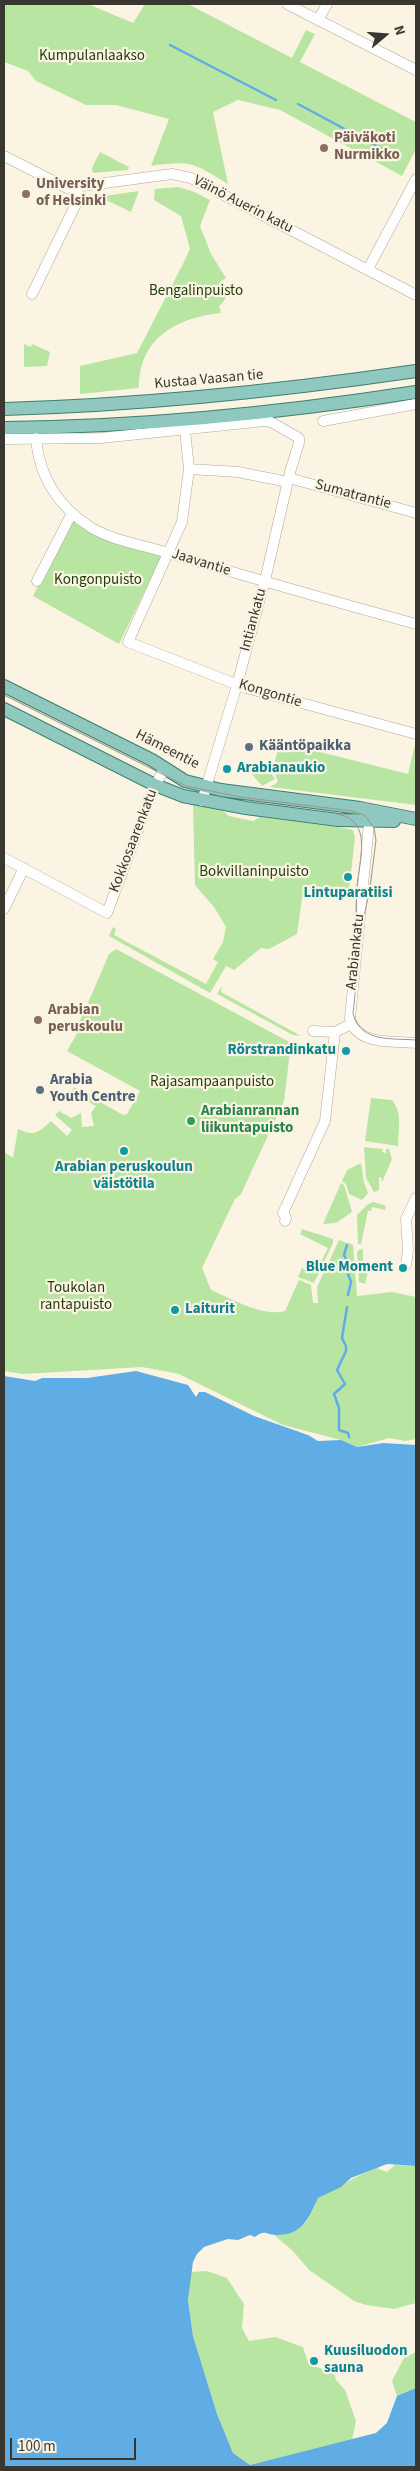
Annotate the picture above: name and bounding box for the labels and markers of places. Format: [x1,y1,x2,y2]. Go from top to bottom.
place label: Päiväkoti Nurmikko [334,130,400,165]
marker: Päiväkoti Nurmikko [318,142,330,154]
place label: University of Helsinki [36,176,106,211]
marker: University of Helsinki [20,188,32,200]
place label: Kääntöpaikka [259,738,351,756]
marker: Kääntöpaikka [243,741,255,753]
place label: Arabianaukio [237,760,325,778]
marker: Arabianaukio [221,763,233,775]
marker: Lintuparatiisi [342,871,354,883]
place label: Lintuparatiisi [303,885,393,903]
place label: Arabian peruskoulu [48,1002,123,1037]
marker: Arabian peruskoulu [32,1014,44,1026]
place label: Rörstrandinkatu [227,1042,336,1060]
marker: Rörstrandinkatu [340,1045,352,1057]
place label: Arabia Youth Centre [50,1072,136,1107]
marker: Arabia Youth Centre [34,1084,46,1096]
place label: Arabianrannan liikuntapuisto [201,1103,299,1138]
marker: Arabianrannan liikuntapuisto [185,1115,197,1127]
marker: Arabian peruskoulun väistötila [118,1145,130,1157]
place label: Arabian peruskoulun väistötila [55,1159,193,1194]
place label: Blue Moment [306,1259,393,1277]
marker: Blue Moment [397,1262,409,1274]
place label: Laiturit [185,1301,235,1319]
marker: Laiturit [169,1304,181,1316]
place label: Kuusiluodon sauna [324,2343,408,2378]
marker: Kuusiluodon sauna [308,2355,320,2367]

